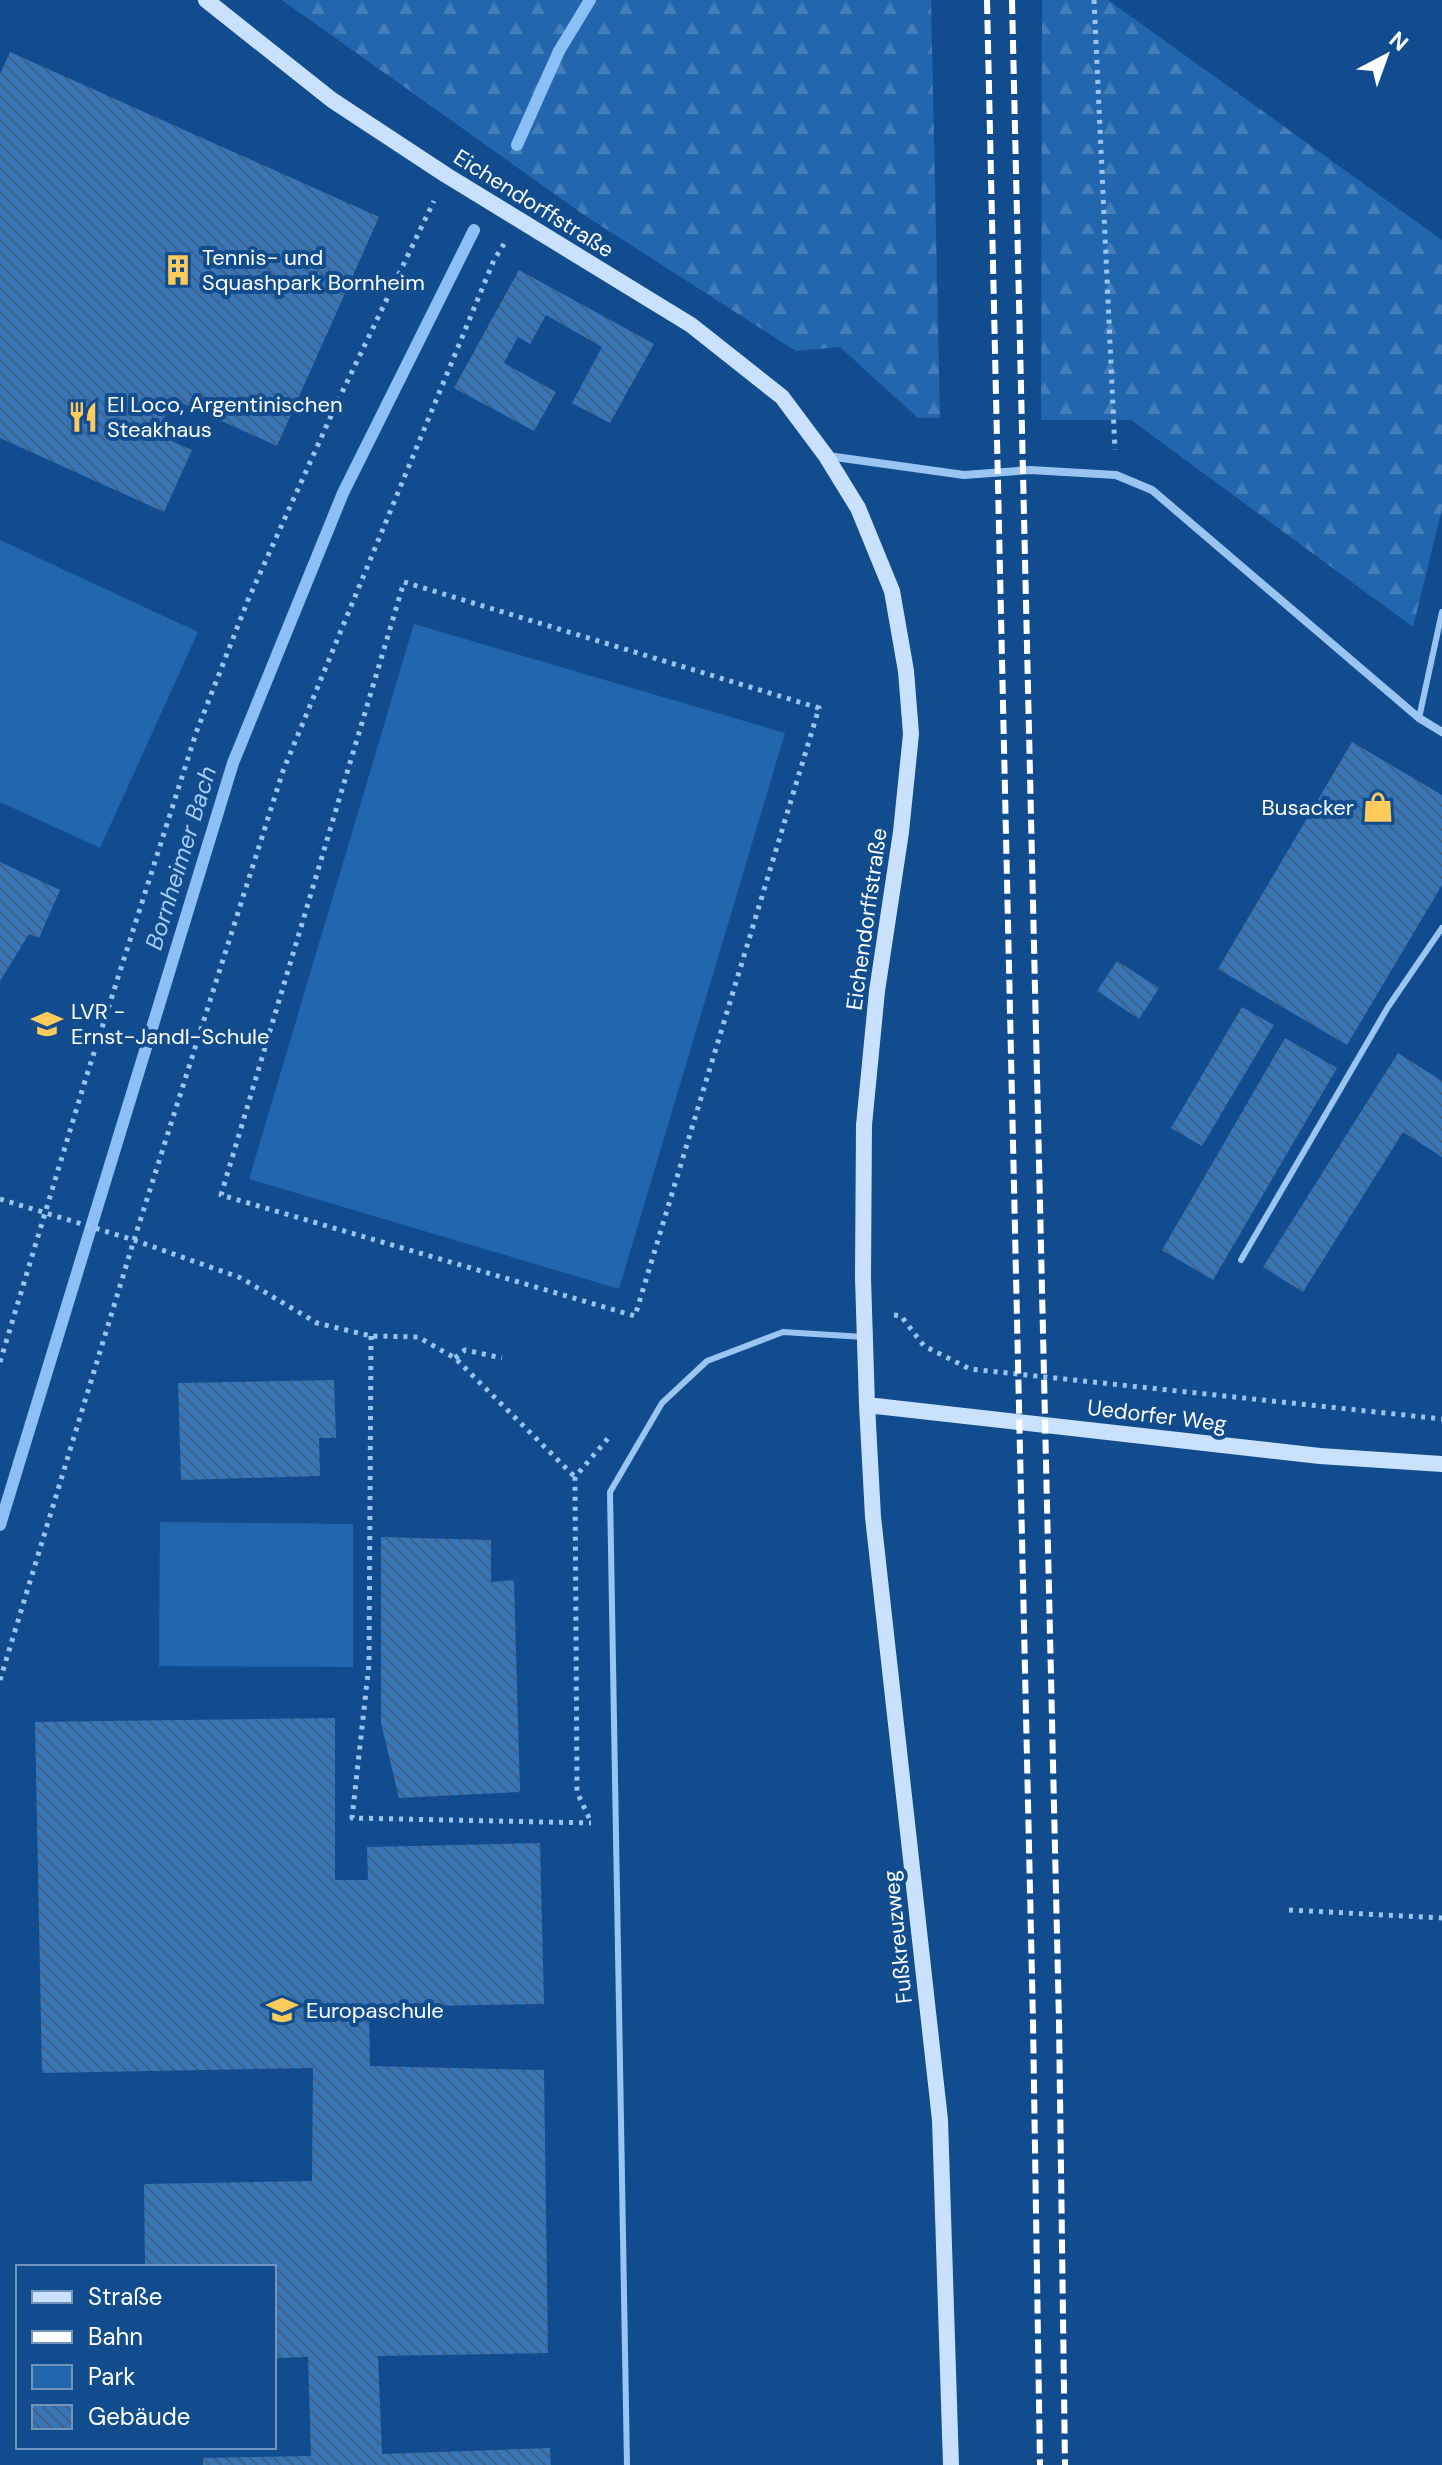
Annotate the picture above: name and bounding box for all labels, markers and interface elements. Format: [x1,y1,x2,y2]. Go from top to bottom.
north arrow [1346,16,1426,96]
text: N [1383,25,1414,57]
street label: Eichendorffstraße [448,142,619,264]
place label: Tennis- und Squashpark Bornheim [202,243,425,297]
building icon: Tennis- und Squashpark Bornheim [161,253,195,287]
place label: El Loco, Argentinischen Steakhaus [107,390,343,444]
restaurant icon: El Loco, Argentinischen Steakhaus [66,400,100,434]
water label: Bornheimer Bach [138,762,223,954]
shop icon: Busacker [1361,790,1395,824]
place label: Busacker [1262,793,1354,822]
street label: Eichendorffstraße [839,826,894,1012]
place label: LVR - Ernst-Jandl-Schule [71,997,270,1051]
school or university icon: LVR - Ernst-Jandl-Schule [30,1007,64,1041]
street label: Uedorfer Weg [1086,1393,1228,1438]
street label: Fußkreuzweg [876,1869,919,2005]
school or university icon: Europaschule [265,1993,299,2027]
place label: Europaschule [306,1996,444,2025]
legend [16,2265,276,2449]
text: Straße [88,2281,162,2312]
text: Bahn [88,2321,143,2352]
text: Park [88,2361,135,2392]
text: Gebäude [88,2401,190,2432]

